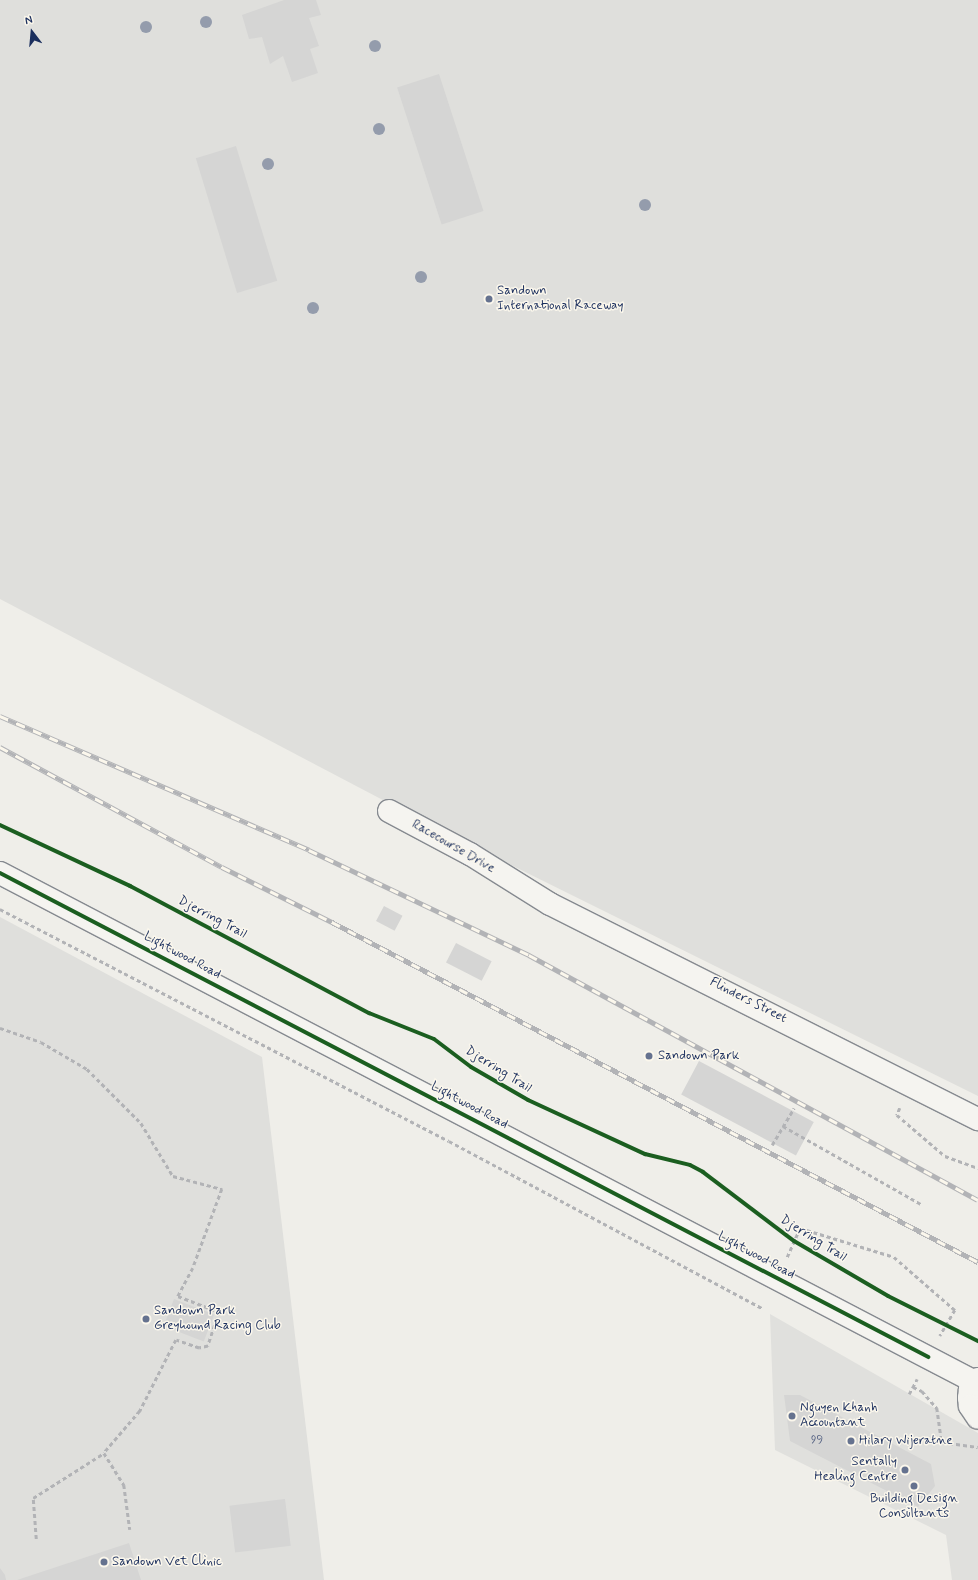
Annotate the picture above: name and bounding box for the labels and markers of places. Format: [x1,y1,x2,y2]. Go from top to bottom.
place label: Sandown International Raceway [497,284,625,315]
marker: Sandown International Raceway [484,294,494,304]
place label: Sandown Park [658,1048,737,1064]
marker: Sandown Park [643,1050,655,1062]
place label: Sandown Park Greyhound Racing Club [154,1304,282,1335]
marker: Sandown Park Greyhound Racing Club [141,1314,151,1324]
place label: Nguyen Khanh Accountant [800,1401,882,1432]
marker: Nguyen Khanh Accountant [787,1411,797,1421]
place label: Hilary Wijeratne [859,1433,956,1449]
marker: Hilary Wijeratne [846,1436,856,1446]
place label: Sentally Healing Centre [812,1455,897,1486]
marker: Sentally Healing Centre [900,1465,910,1475]
marker: Building Design Consultants [909,1481,919,1491]
place label: Building Design Consultants [872,1492,956,1523]
place label: Sandown Vet Clinic [112,1554,220,1570]
marker: Sandown Vet Clinic [99,1557,109,1567]

